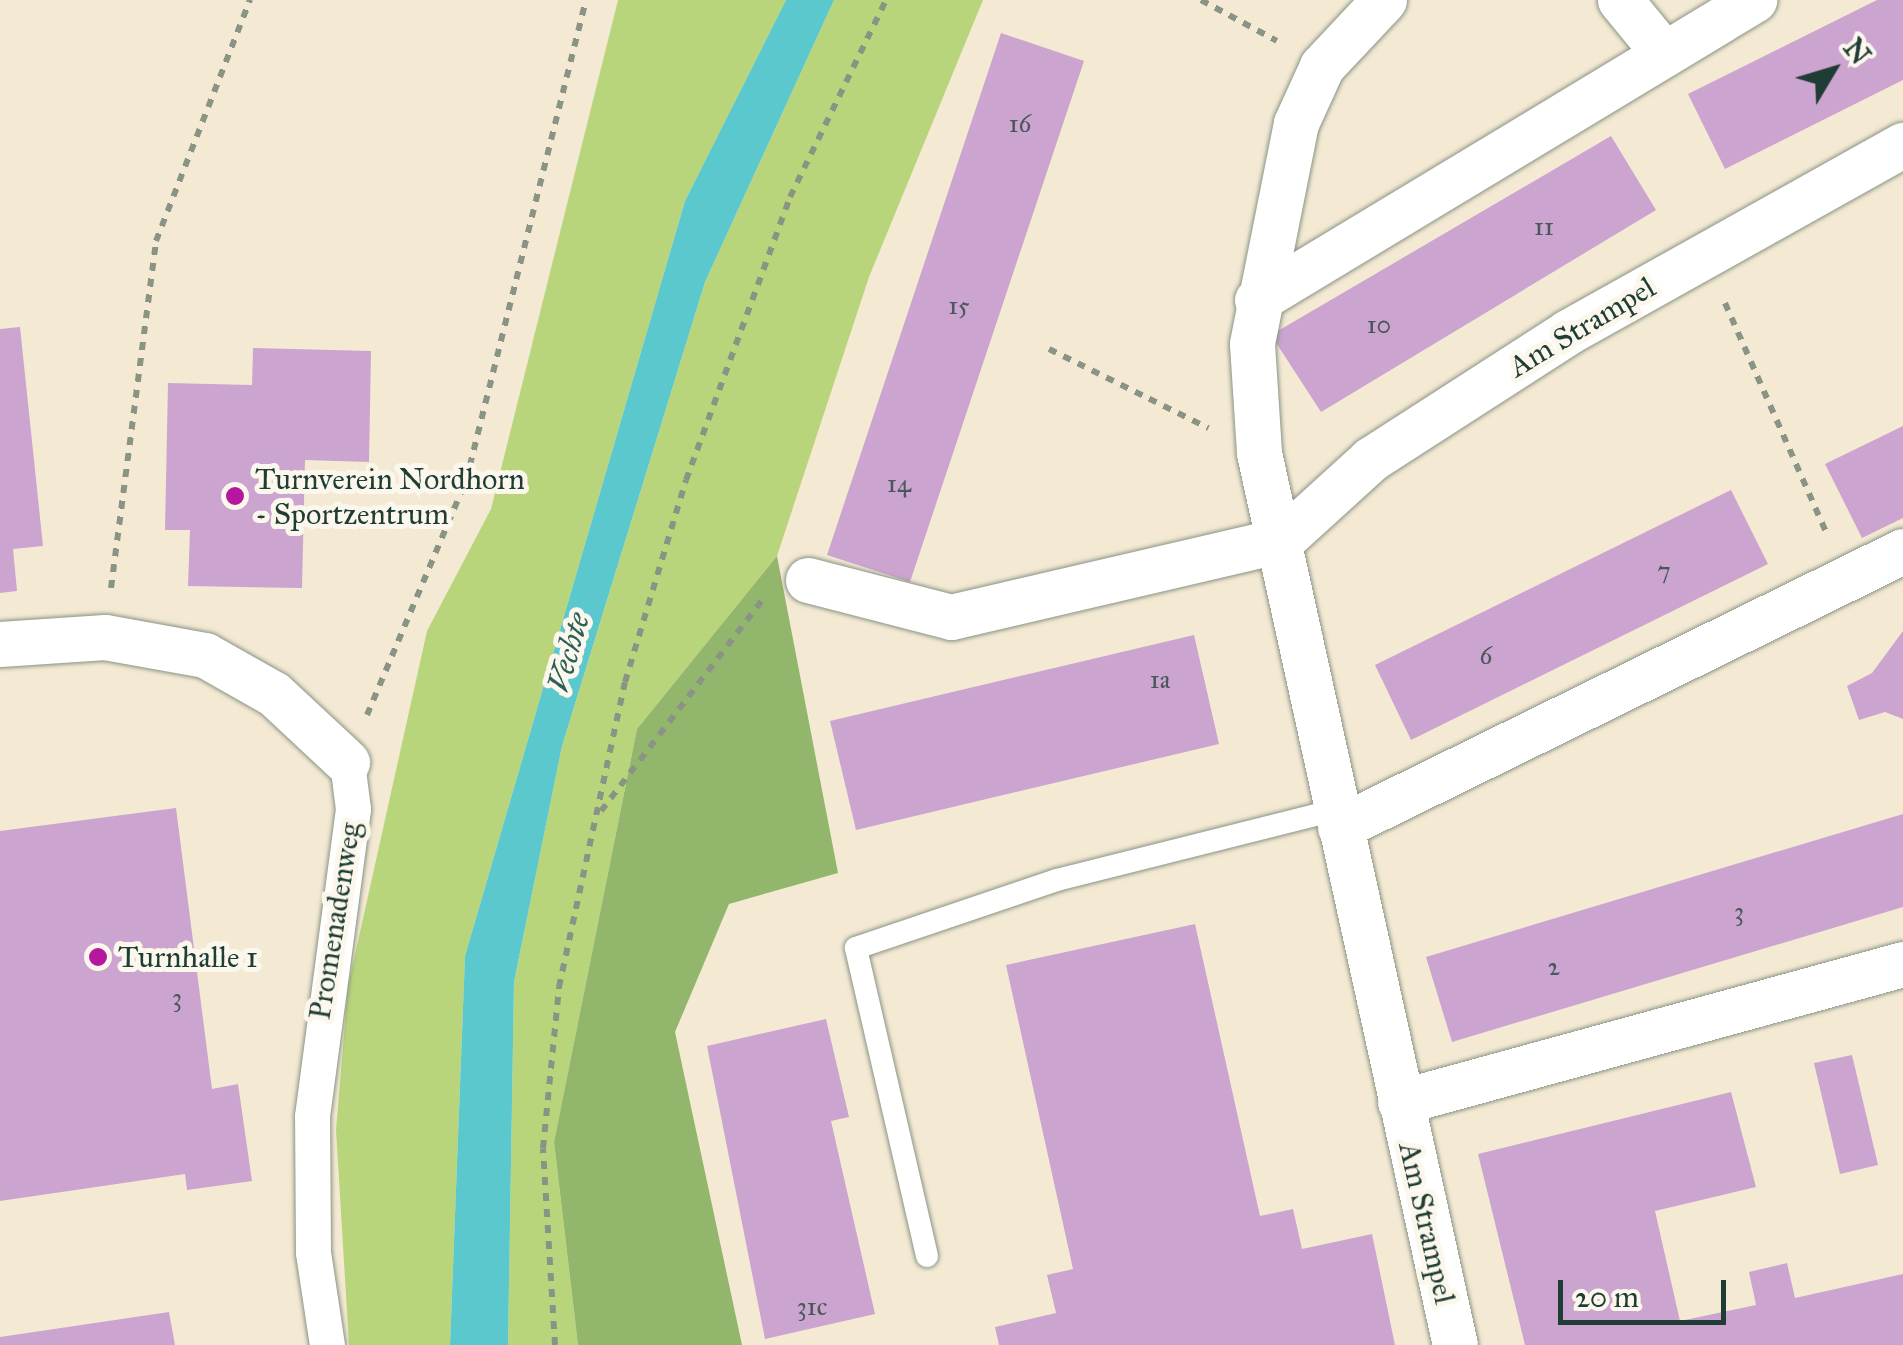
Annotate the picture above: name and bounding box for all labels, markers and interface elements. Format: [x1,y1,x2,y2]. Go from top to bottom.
north arrow [1783,20,1883,120]
text: N [1836,31,1878,71]
house number: 16 [1009,109,1031,139]
house number: 11 [1534,212,1554,242]
street label: Am Strampel [1502,269,1662,385]
house number: 15 [948,291,970,321]
house number: 10 [1367,310,1391,340]
place label: Turnverein Nordhorn - Sportzentrum [255,461,525,532]
house number: 14 [887,469,911,499]
marker: Turnverein Nordhorn - Sportzentrum [224,485,246,507]
house number: 7 [1657,556,1671,586]
water label: Vechte [539,609,599,697]
house number: 6 [1480,641,1492,671]
house number: 1a [1150,665,1170,695]
street label: Promenadenweg [302,820,368,1022]
house number: 3 [1734,897,1744,927]
place label: Turnhalle 1 [118,939,258,975]
marker: Turnhalle 1 [87,946,109,968]
house number: 2 [1548,952,1560,982]
house number: 3 [172,983,182,1013]
street label: Am Strampel [1391,1139,1463,1307]
scale bar [1563,1260,1730,1322]
text: 20 m [1575,1279,1639,1315]
house number: 31c [797,1292,827,1322]

